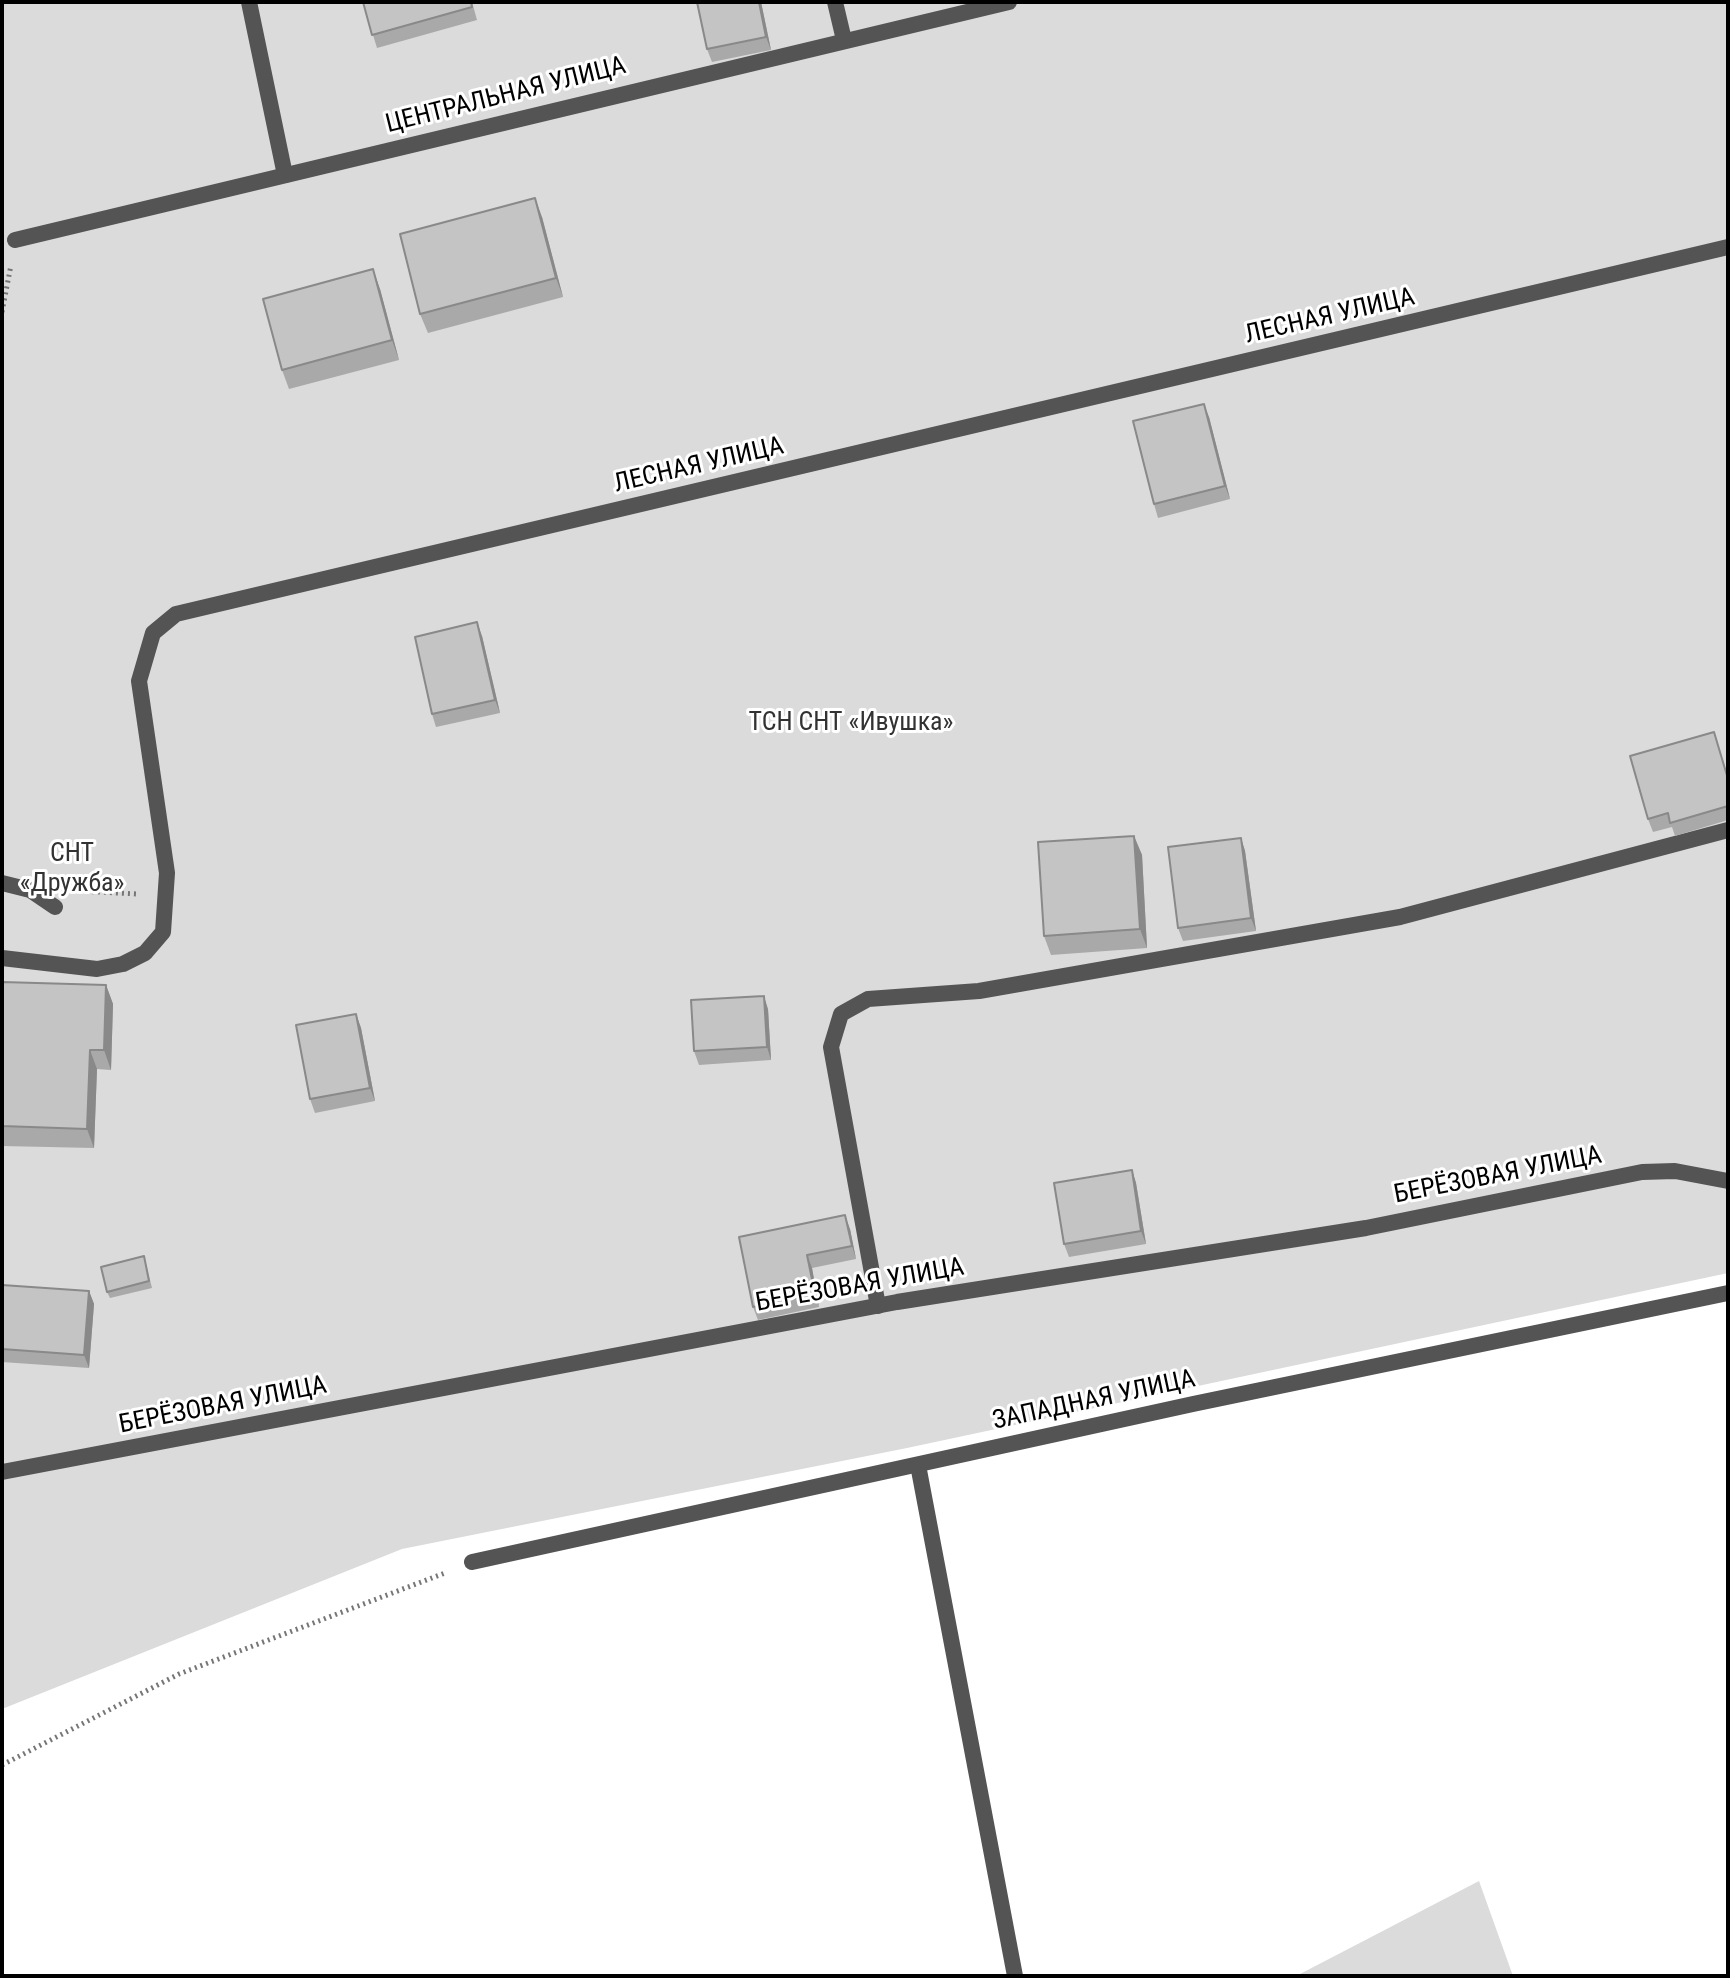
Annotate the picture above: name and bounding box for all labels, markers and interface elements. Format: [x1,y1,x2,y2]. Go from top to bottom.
street label: ЦЕНТРАЛЬНАЯ УЛИЦА [383,51,629,141]
street label: ЛЕСНАЯ УЛИЦА [1242,282,1418,352]
street label: ЛЕСНАЯ УЛИЦА [611,431,787,501]
park label: ТСН СНТ «Ивушка» [749,707,953,739]
park label: СНТ «Дружба» [20,838,124,900]
street label: БЕРЁЗОВАЯ УЛИЦА [1391,1141,1605,1211]
street label: БЕРЁЗОВАЯ УЛИЦА [753,1252,967,1320]
street label: ЗАПАДНАЯ УЛИЦА [990,1364,1198,1438]
street label: БЕРЁЗОВАЯ УЛИЦА [116,1371,330,1441]

